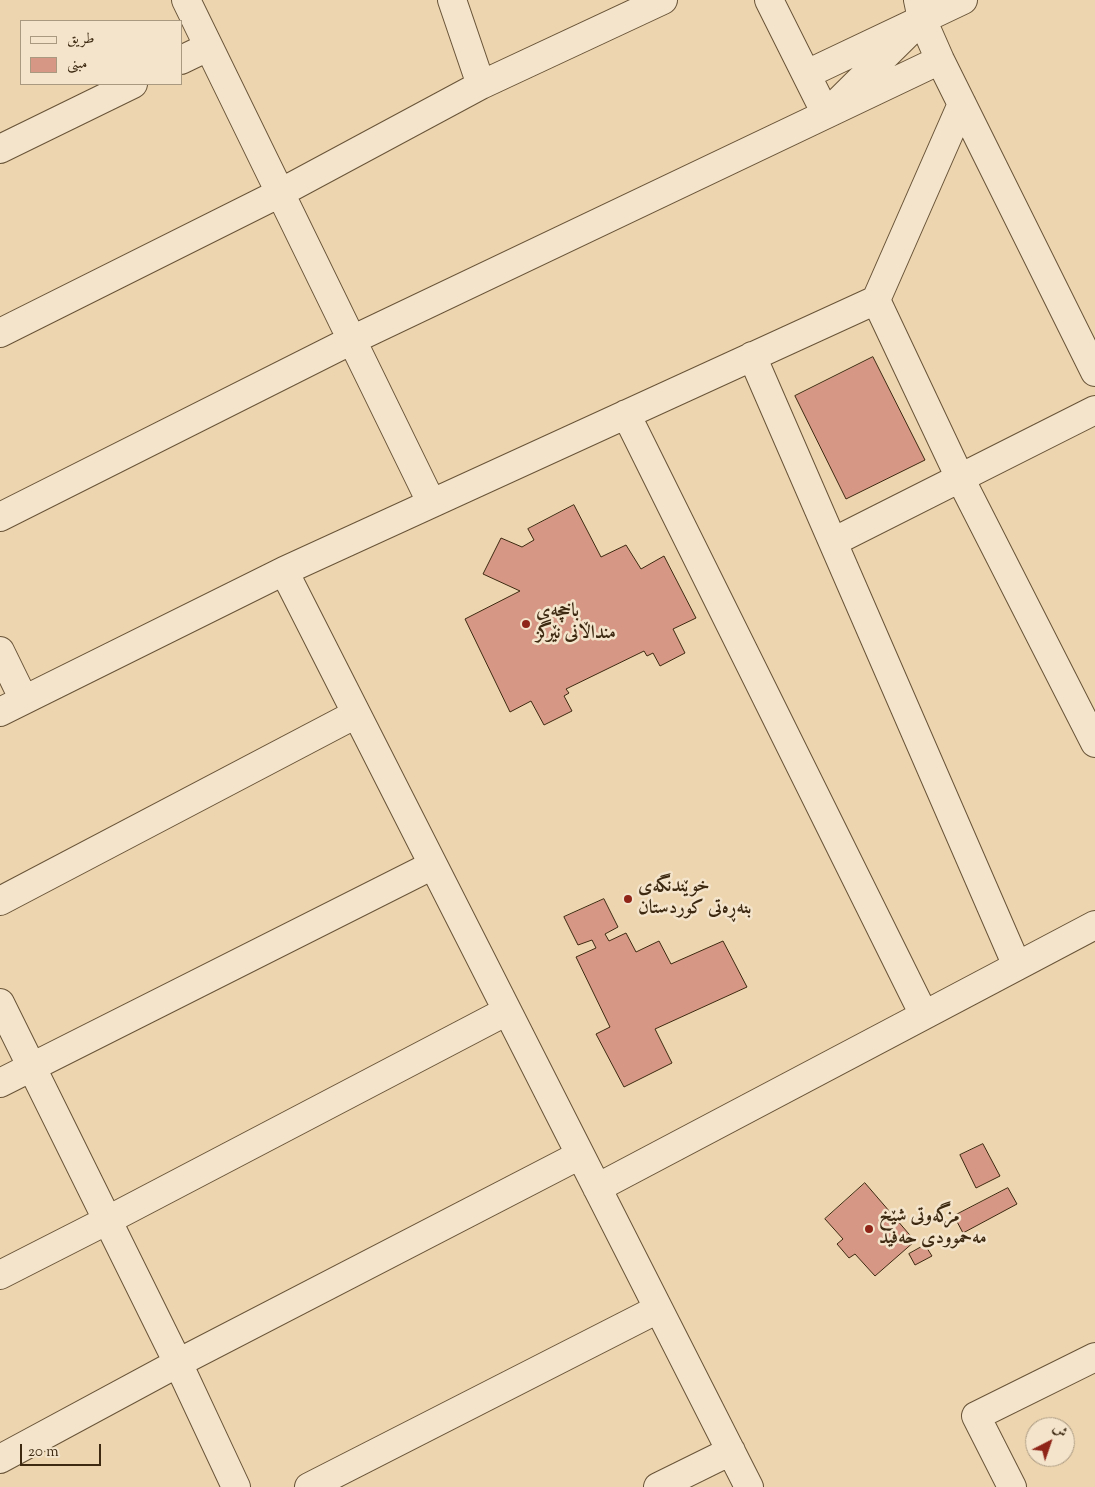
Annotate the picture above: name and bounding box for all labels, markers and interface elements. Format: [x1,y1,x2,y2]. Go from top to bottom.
legend [20,20,182,85]
text: طريق [67,29,94,50]
text: مبنى [67,54,87,75]
place label: باخچەی منداڵانی نێرگز [536,602,616,646]
marker: باخچەی منداڵانی نێرگز [520,618,532,630]
place label: خوێندنگەی بنەڕەتی کوردستان [638,877,752,921]
marker: خوێندنگەی بنەڕەتی کوردستان [622,893,634,905]
place label: مزگەوتی شێخ مەحموودی حەفید [879,1207,987,1251]
marker: مزگەوتی شێخ مەحموودی حەفید [863,1223,875,1235]
north arrow [1025,1417,1075,1467]
text: ش [1047,1419,1071,1444]
scale bar [22,1434,104,1466]
text: 20 m [28,1442,59,1463]

